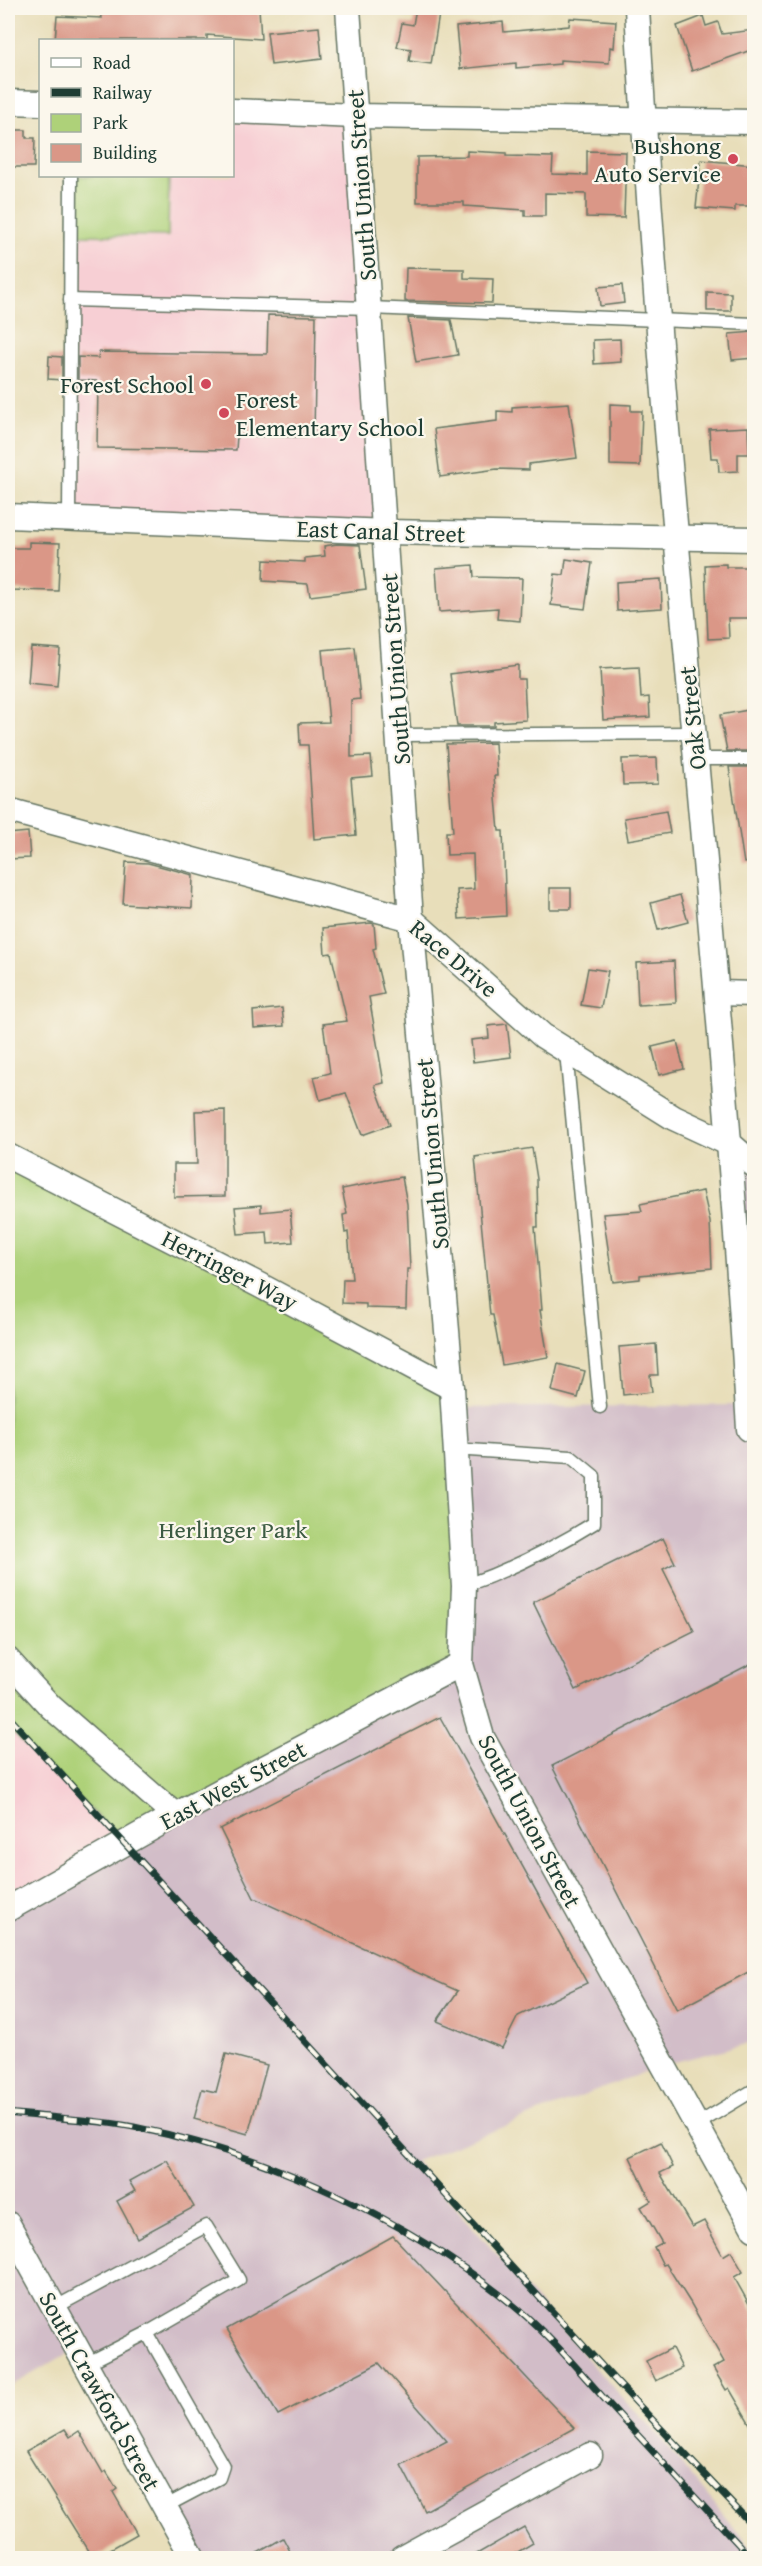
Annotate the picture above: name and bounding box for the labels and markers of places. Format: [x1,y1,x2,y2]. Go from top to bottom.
place label: Bushong Auto Service [594,128,721,191]
marker: Bushong Auto Service [726,152,740,166]
place label: Forest School [60,367,194,402]
marker: Forest School [199,377,213,391]
place label: Forest Elementary School [236,382,424,445]
marker: Forest Elementary School [217,406,231,420]

